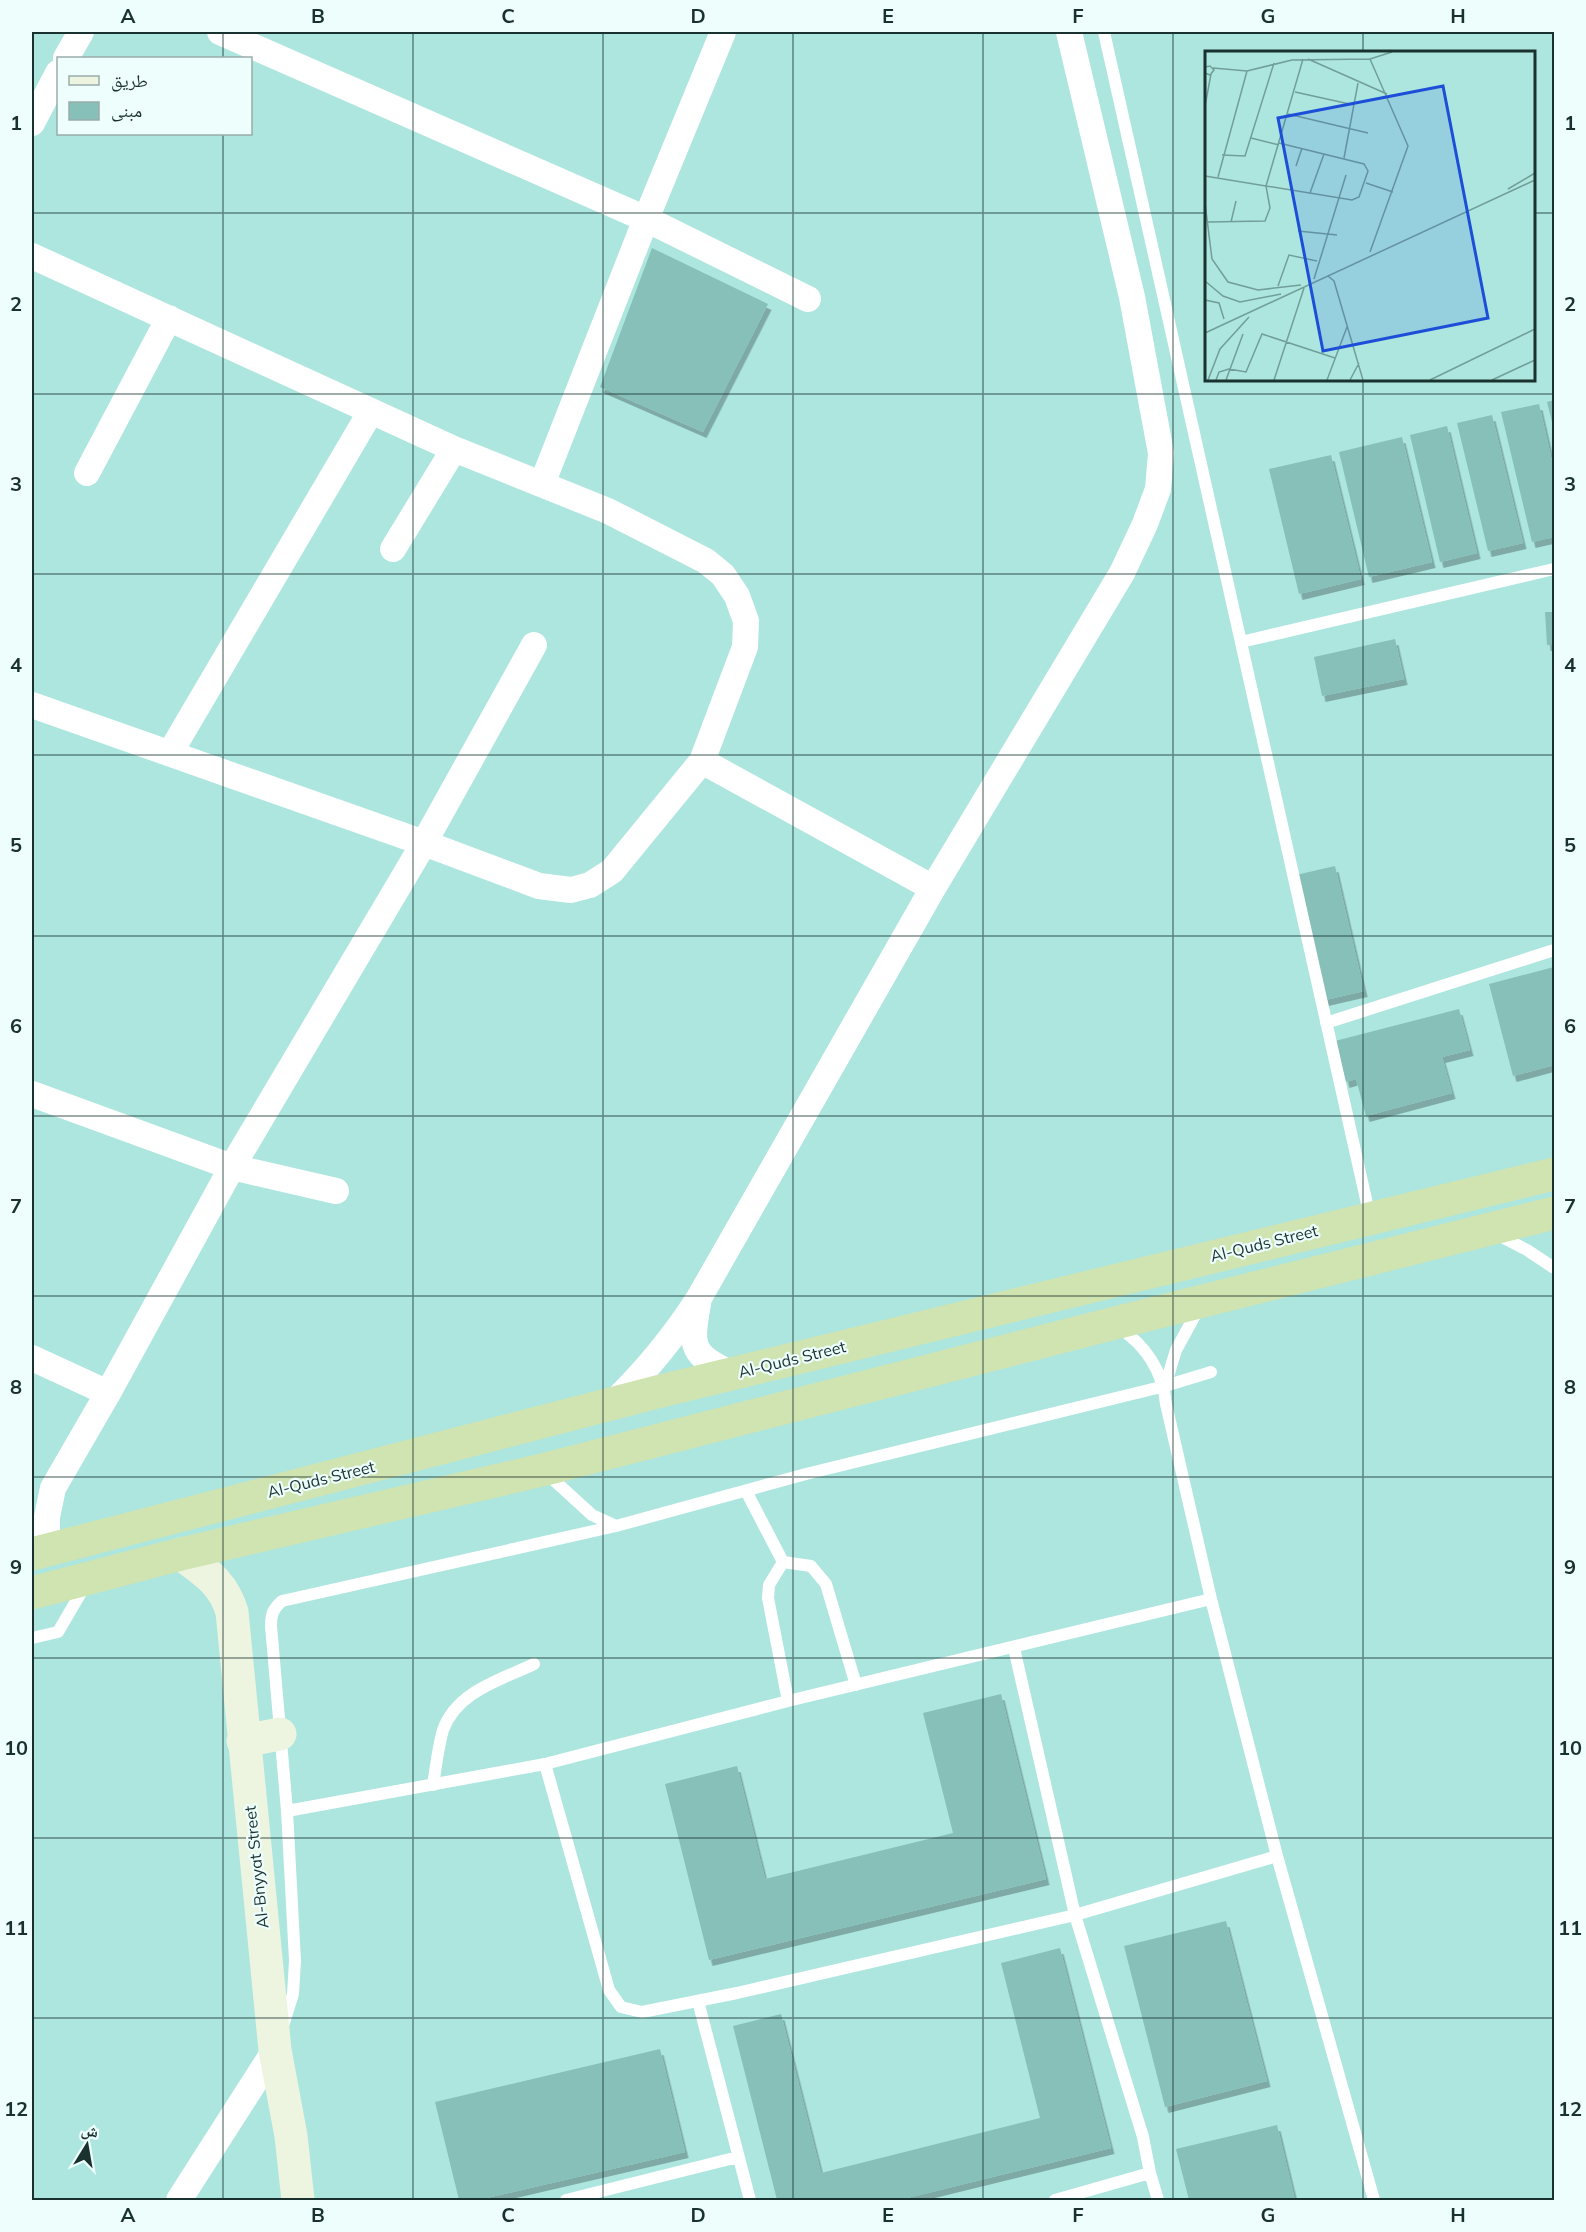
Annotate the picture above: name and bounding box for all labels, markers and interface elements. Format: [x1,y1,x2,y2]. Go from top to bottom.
text: A [121,3,136,28]
text: B [311,3,325,28]
text: C [501,3,515,28]
text: D [690,3,706,28]
text: E [882,3,894,28]
text: F [1072,3,1084,28]
text: G [1261,3,1275,28]
text: H [1450,3,1466,28]
inset map [1205,51,1535,381]
legend [57,57,252,135]
text: طريق [111,69,148,92]
text: مبنى [111,99,142,122]
text: 1 [10,110,22,135]
text: 1 [1564,110,1576,135]
text: 2 [10,291,22,316]
text: 2 [1564,291,1576,316]
text: 3 [10,471,22,496]
text: 3 [1564,471,1576,496]
text: 4 [10,652,22,677]
text: 4 [1564,652,1576,677]
text: 5 [10,832,22,857]
text: 5 [1564,832,1576,857]
text: 6 [10,1013,22,1038]
text: 6 [1564,1013,1576,1038]
text: 7 [10,1193,22,1218]
text: 7 [1564,1193,1576,1218]
street label: Al-Quds Street [1208,1220,1320,1266]
street label: Al-Quds Street [736,1336,848,1382]
text: 8 [10,1374,22,1399]
text: 8 [1564,1374,1576,1399]
street label: Al-Quds Street [265,1456,377,1502]
text: 9 [10,1554,22,1579]
text: 9 [1564,1554,1576,1579]
text: 10 [4,1735,28,1760]
text: 10 [1558,1735,1582,1760]
street label: Al-Bnyyat Street [240,1804,272,1929]
text: 11 [4,1915,28,1940]
text: 11 [1558,1915,1582,1940]
text: 12 [4,2096,28,2121]
text: 12 [1558,2096,1582,2121]
north arrow [57,2115,117,2175]
text: ش [80,2119,100,2142]
text: A [121,2202,136,2227]
text: B [311,2202,325,2227]
text: C [501,2202,515,2227]
text: D [690,2202,706,2227]
text: E [882,2202,894,2227]
text: F [1072,2202,1084,2227]
text: G [1261,2202,1275,2227]
text: H [1450,2202,1466,2227]

